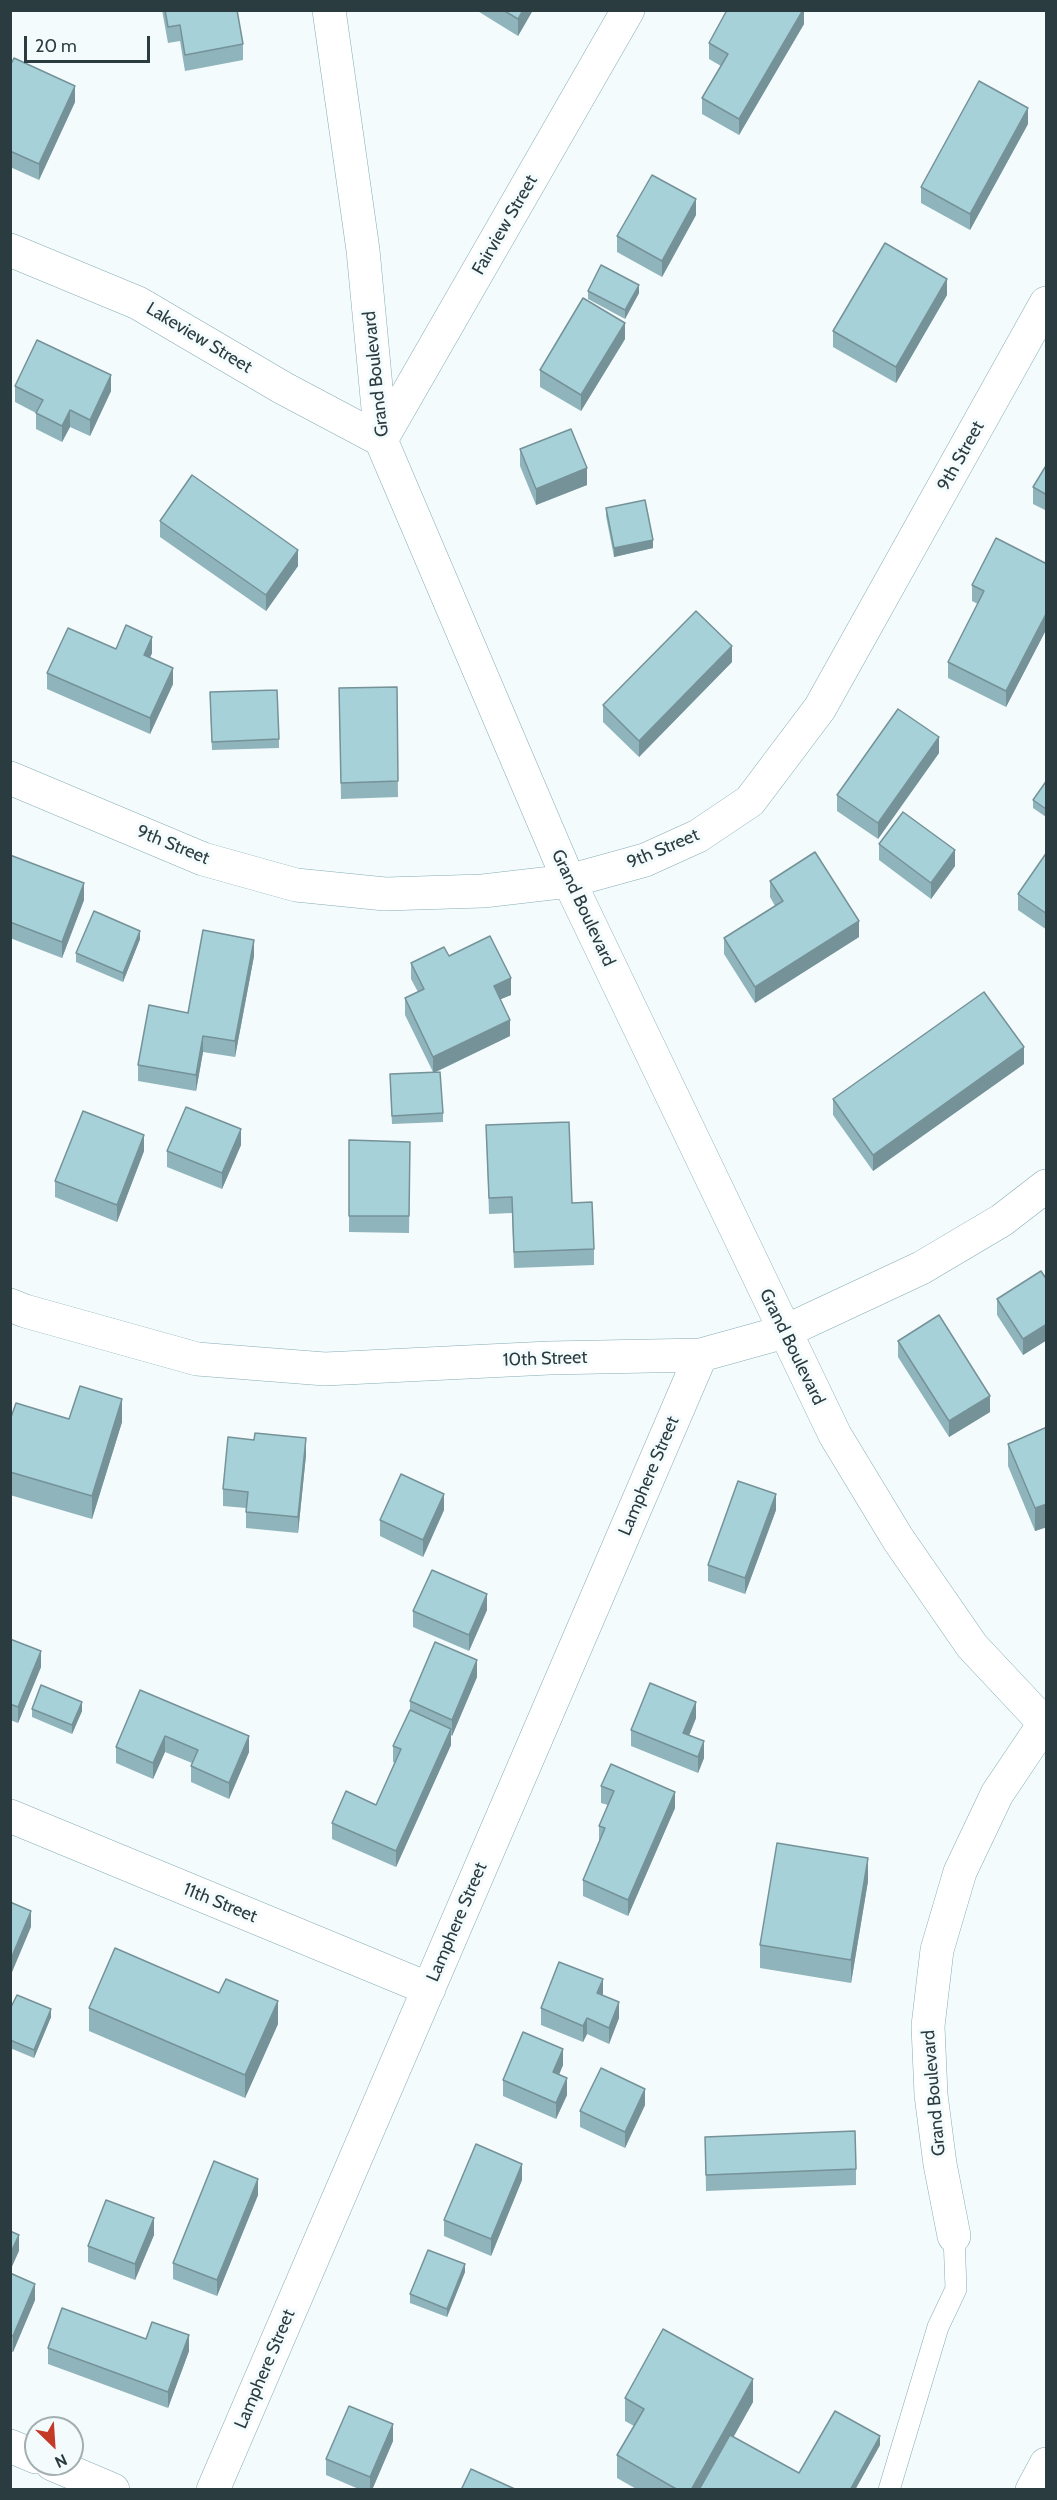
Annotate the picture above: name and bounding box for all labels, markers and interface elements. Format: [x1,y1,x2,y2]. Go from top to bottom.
scale bar [27,24,153,62]
text: 20 m [35,35,77,57]
street label: Fairview Street [468,171,542,279]
street label: Lakeview Street [142,298,256,378]
street label: Grand Boulevard [359,310,393,438]
street label: 9th Street [933,417,989,495]
street label: 9th Street [134,821,212,869]
street label: 9th Street [624,824,702,874]
street label: Grand Boulevard [546,846,620,970]
street label: Grand Boulevard [755,1285,829,1409]
street label: 10th Street [502,1347,588,1371]
street label: Lamphere Street [614,1413,684,1539]
street label: Lamphere Street [422,1859,492,1985]
street label: 11th Street [180,1878,260,1928]
street label: Grand Boulevard [918,2029,950,2157]
street label: Lamphere Street [230,2306,300,2432]
north arrow [24,2416,84,2476]
text: N [52,2450,70,2472]

